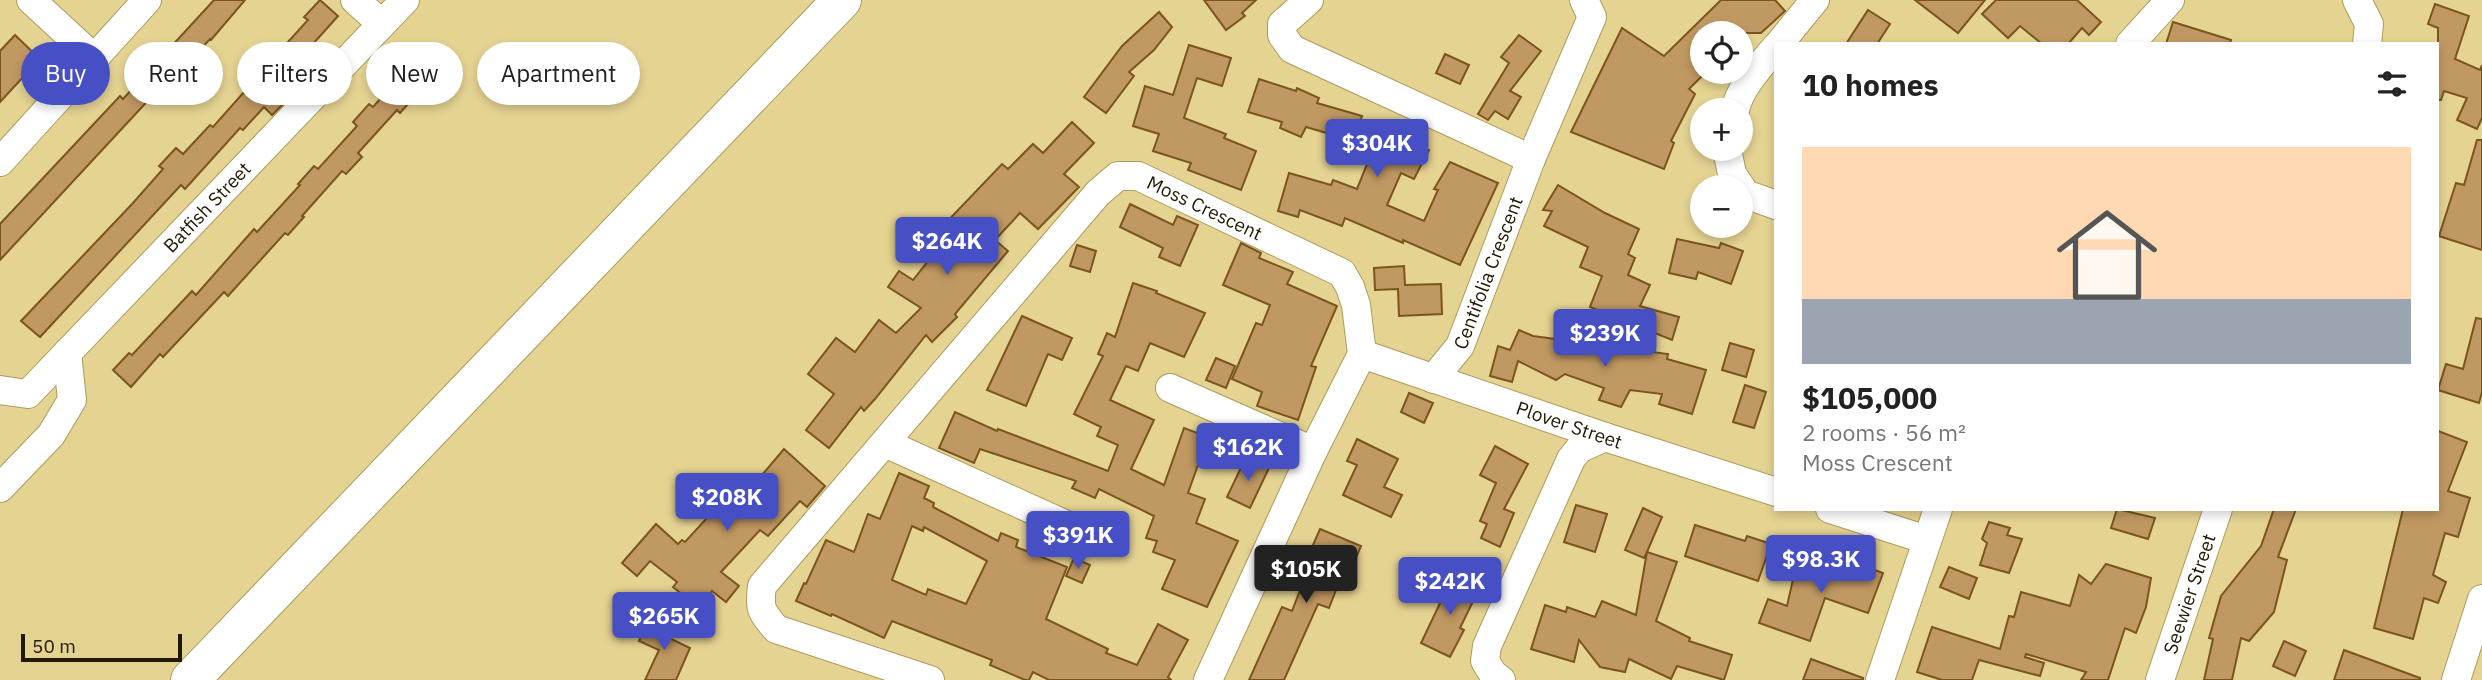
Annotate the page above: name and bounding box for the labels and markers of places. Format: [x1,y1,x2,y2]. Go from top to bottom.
pin: $304K [1328,120,1426,179]
pin: $264K [898,218,996,277]
pin: $239K [1556,310,1654,369]
pin: $162K [1199,424,1297,483]
pin: $208K [678,474,776,533]
pin: $391K [1029,512,1127,571]
pin: $98.3K [1764,536,1878,595]
pin: $105K [1257,546,1355,605]
pin: $242K [1401,558,1499,617]
pin: $265K [615,592,713,652]

